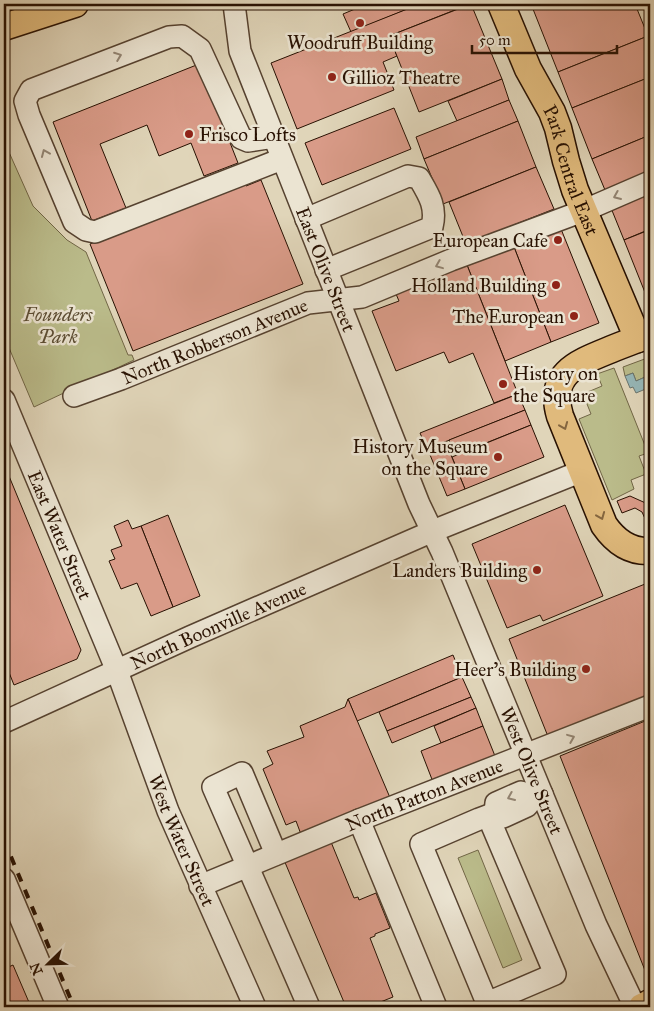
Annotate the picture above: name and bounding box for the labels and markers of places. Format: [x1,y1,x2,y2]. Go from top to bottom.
marker: Woodruff Building [354,17,366,29]
place label: Woodruff Building [287,31,433,55]
place label: Gillioz Theatre [342,66,460,89]
marker: Gillioz Theatre [326,71,338,83]
place label: Frisco Lofts [199,123,296,146]
marker: Frisco Lofts [183,128,195,140]
place label: European Cafe [433,229,548,252]
marker: European Cafe [552,234,564,246]
place label: Holland Building [411,274,546,298]
marker: Holland Building [550,279,562,291]
place label: The European [452,305,564,328]
marker: The European [568,310,580,322]
place label: History on the Square [513,362,598,408]
marker: History on the Square [497,378,509,390]
place label: History Museum on the Square [352,435,488,481]
marker: History Museum on the Square [492,451,504,463]
place label: Landers Building [392,559,527,583]
marker: Landers Building [531,564,543,576]
place label: Heer's Building [454,658,576,682]
marker: Heer's Building [580,663,592,675]

